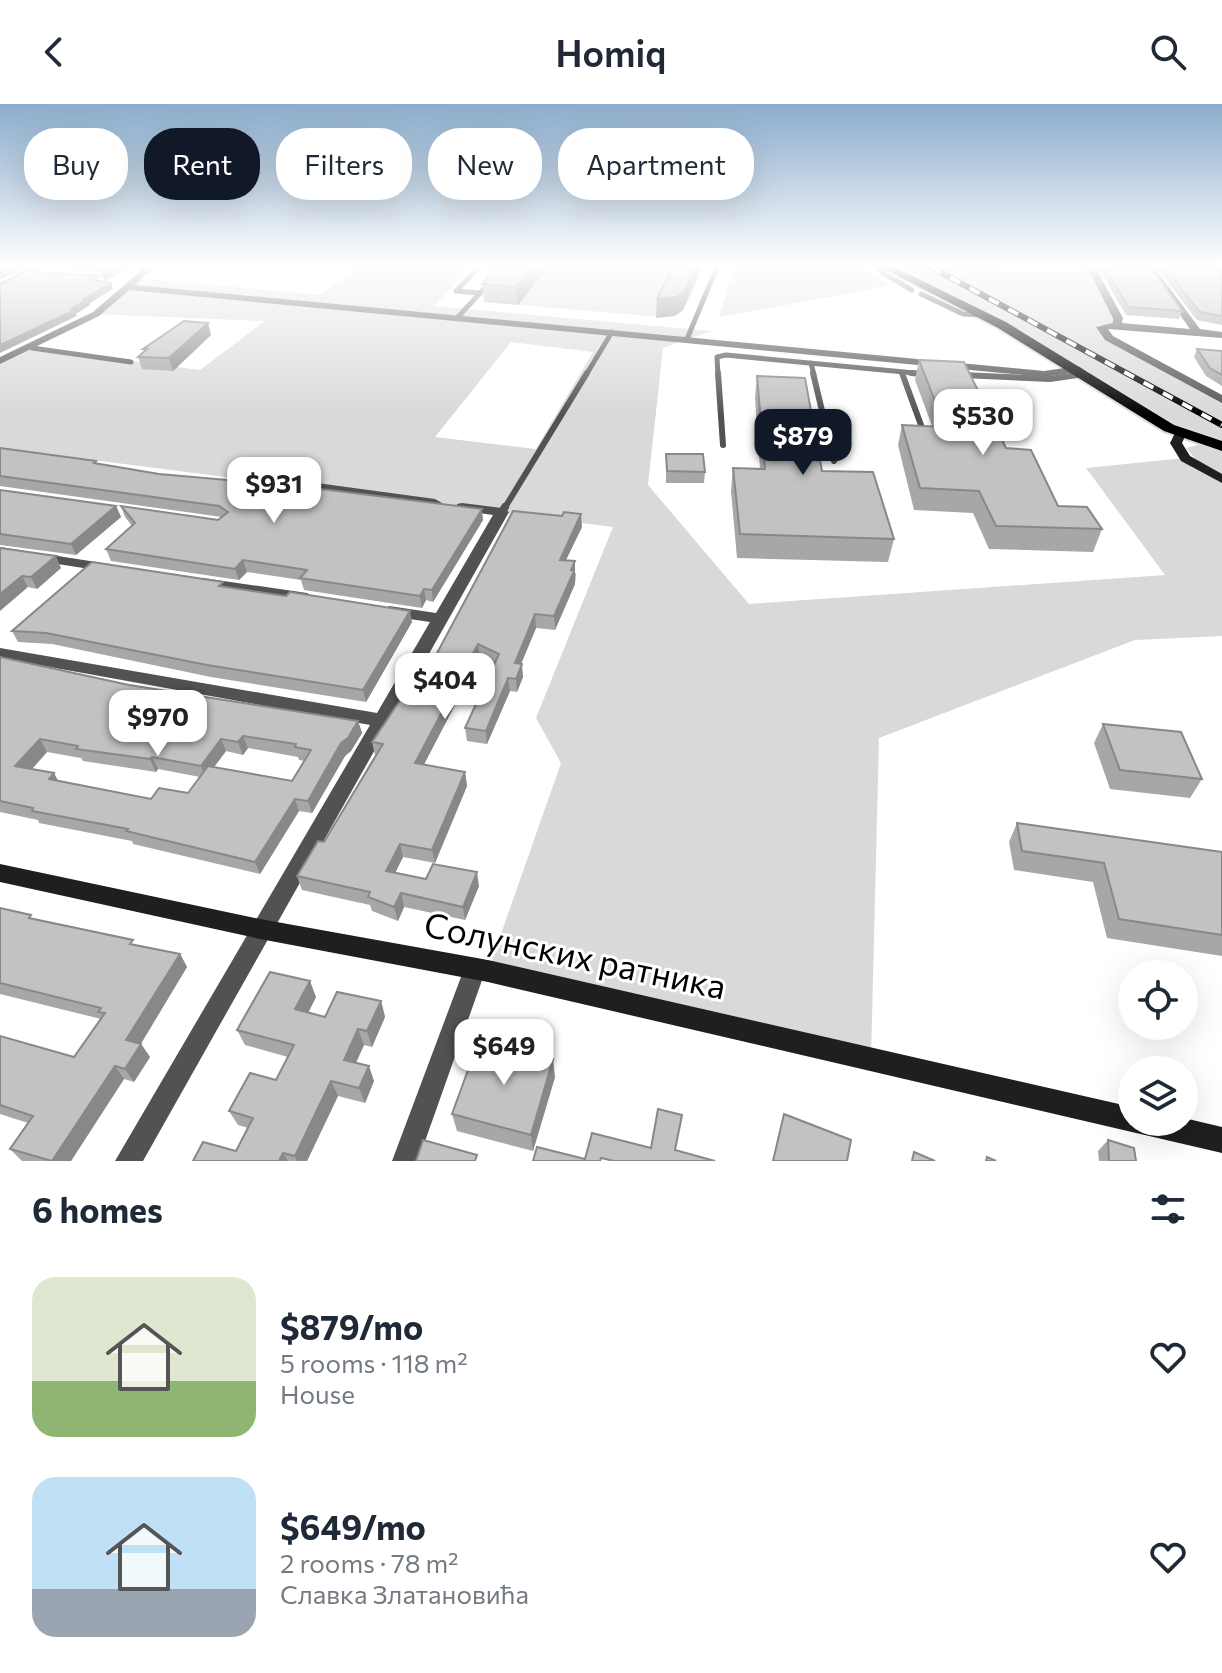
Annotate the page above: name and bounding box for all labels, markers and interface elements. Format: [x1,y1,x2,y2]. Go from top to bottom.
icon: back [32,30,76,74]
text: Homiq [556,30,666,74]
icon: search [1146,30,1190,74]
chip: Buy [24,128,128,200]
chip: Rent [144,128,260,200]
chip: Filters [276,128,412,200]
chip: New [428,128,542,200]
chip: Apartment [558,128,754,200]
pin: $530 [936,389,1030,457]
text: $530 [952,399,1014,430]
pin: $879 [756,409,850,477]
text: $879 [773,419,833,450]
pin: $931 [227,457,321,525]
text: $931 [245,467,303,498]
pin: $404 [398,653,492,721]
text: $404 [413,663,477,694]
pin: $970 [111,690,205,758]
text: $970 [127,700,189,731]
street label: Солунских ратника [421,902,730,1007]
map controls [1118,960,1198,1136]
button: locate [1118,960,1198,1040]
pin: $649 [457,1019,551,1087]
text: $649 [473,1029,535,1060]
button: layers [1118,1056,1198,1136]
icon: filters [1146,1187,1190,1231]
text: 6 homes [32,1188,163,1230]
text: $879/mo [280,1305,423,1347]
icon: home [96,1309,192,1405]
icon: heart [1146,1335,1190,1379]
text: 5 rooms · 118 m² [280,1347,468,1378]
text: House [280,1378,355,1409]
text: $649/mo [280,1505,426,1547]
icon: home [96,1509,192,1605]
icon: heart [1146,1535,1190,1579]
text: 2 rooms · 78 m² [280,1547,459,1578]
text: Славка Златановића [280,1578,529,1609]

